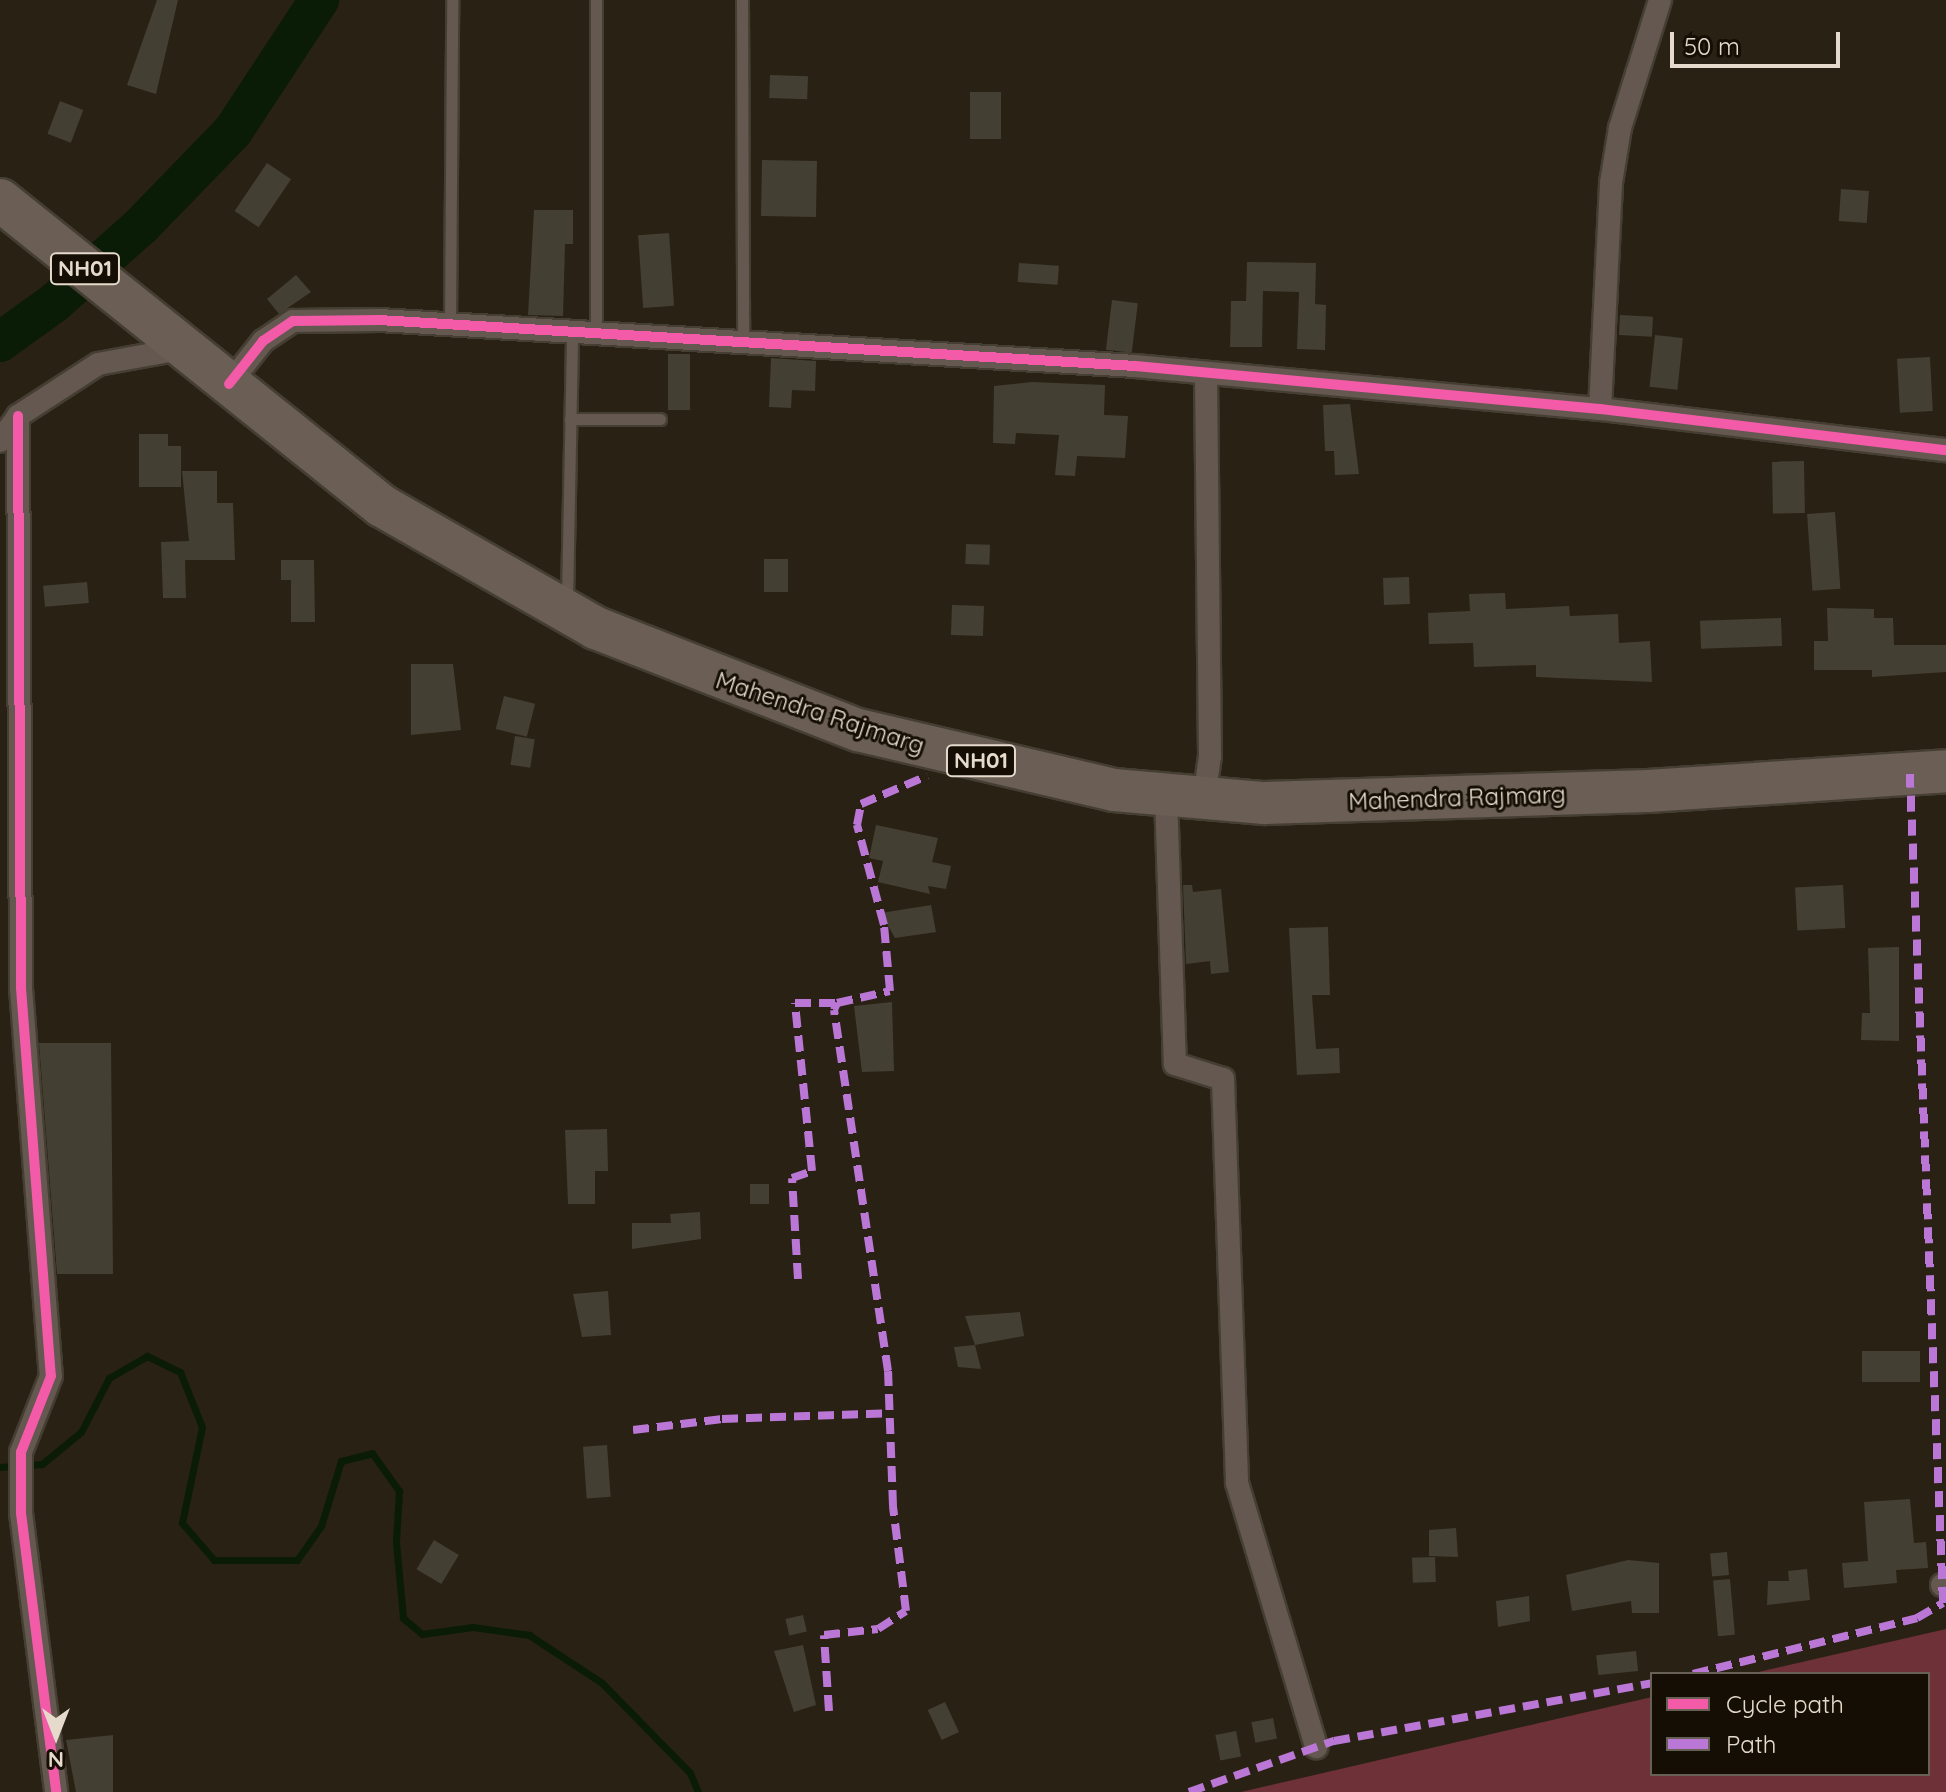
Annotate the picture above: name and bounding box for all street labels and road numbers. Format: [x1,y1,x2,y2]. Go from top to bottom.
road number: NH01 [49,251,121,287]
street label: Mahendra Rajmarg [712,666,928,760]
road number: NH01 [945,743,1017,779]
street label: Mahendra Rajmarg [1348,780,1566,816]

